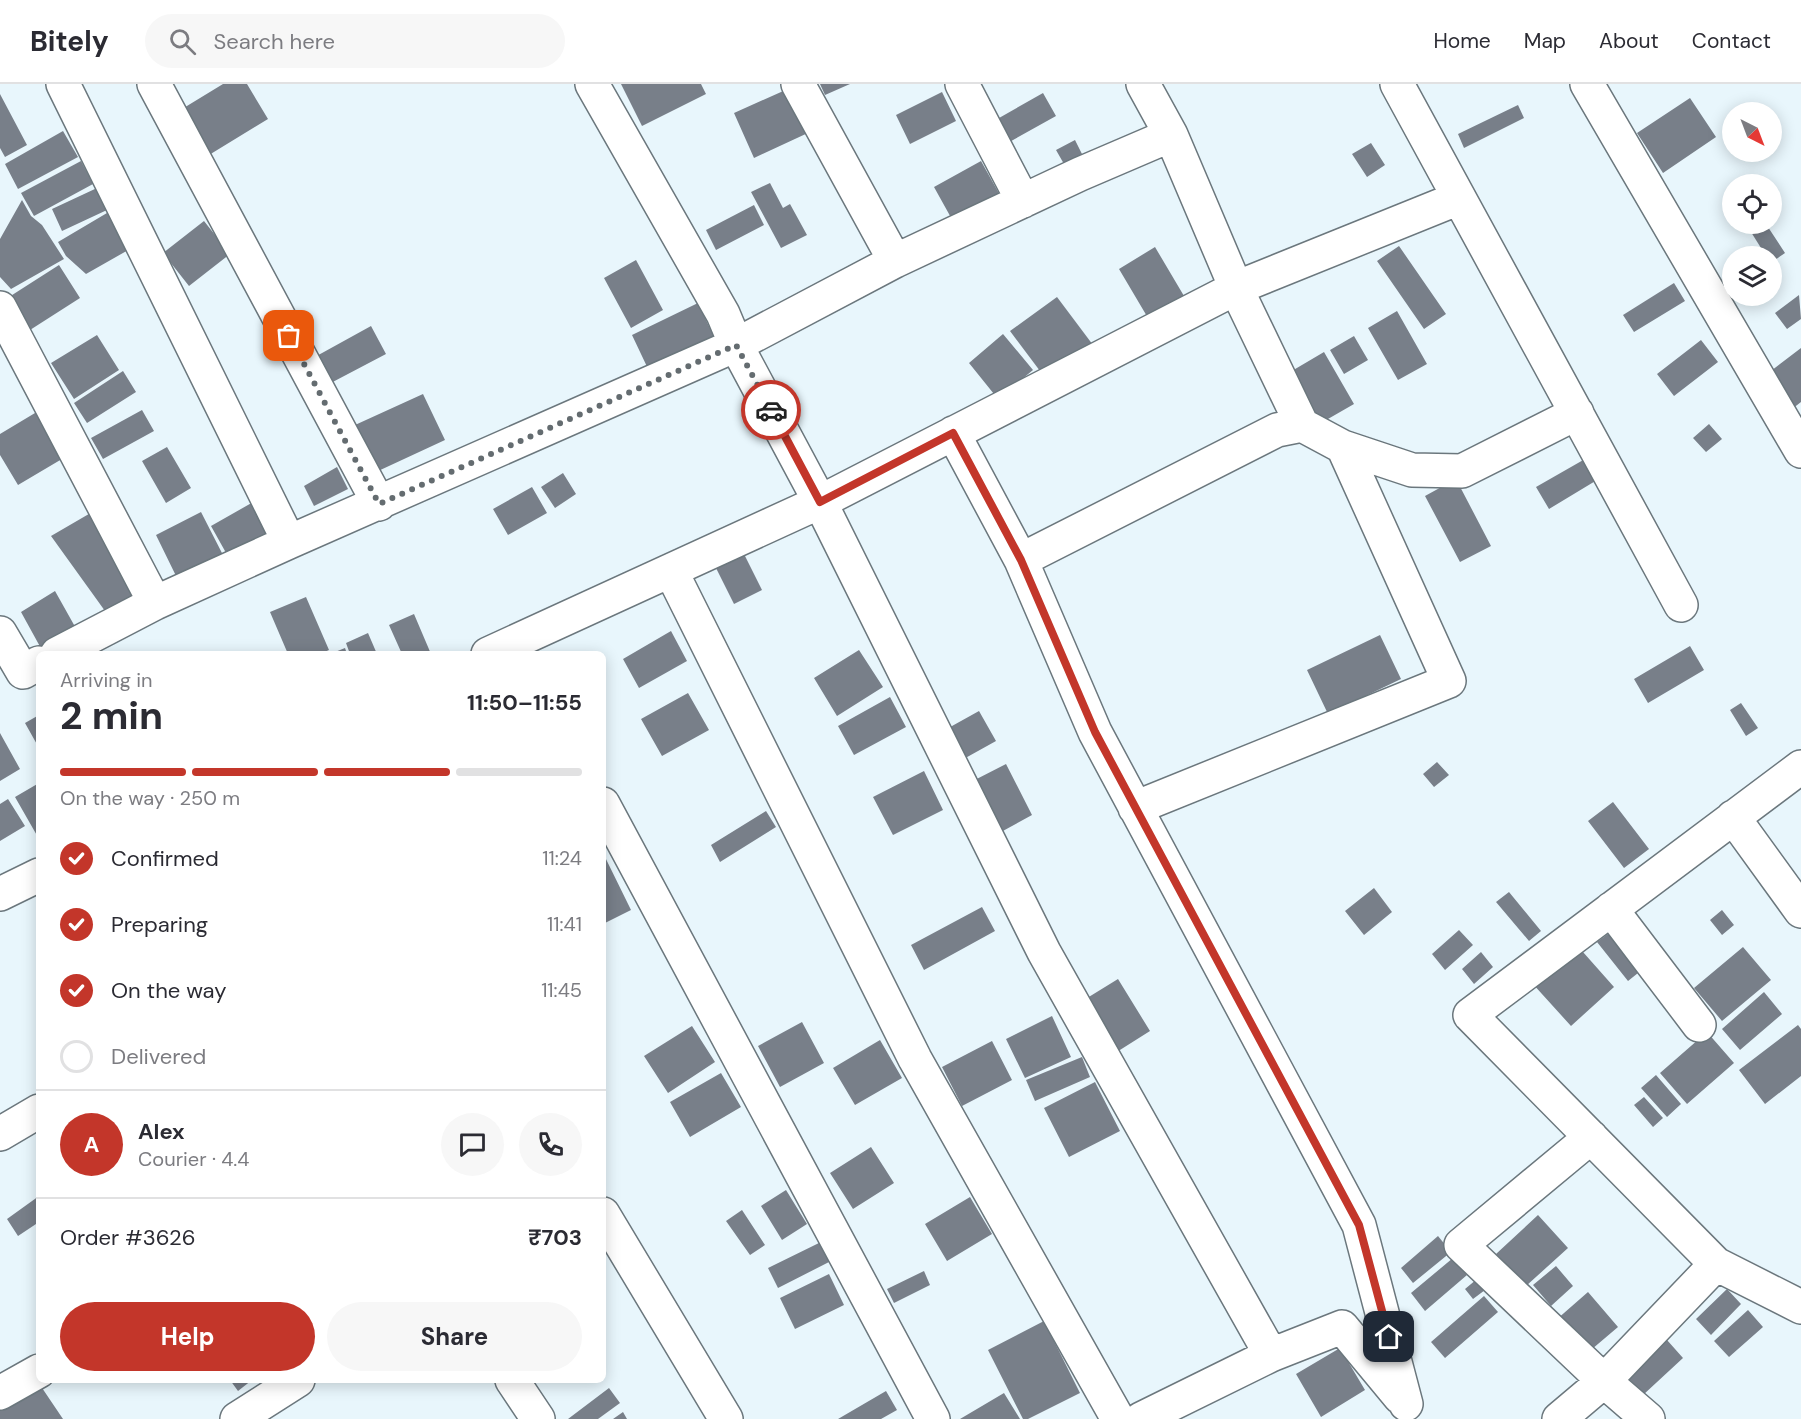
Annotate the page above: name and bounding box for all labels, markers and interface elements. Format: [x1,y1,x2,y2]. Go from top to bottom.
search box [145,14,565,68]
text: Bitely [30,23,109,60]
icon: search [166,25,199,58]
text: Search here [214,27,335,56]
text: Home [1433,27,1491,55]
text: Map [1524,27,1566,55]
text: About [1599,27,1659,55]
text: Contact [1692,27,1771,55]
north arrow [1722,102,1782,162]
map controls [1722,102,1782,306]
button: locate [1722,174,1782,234]
button: layers [1722,246,1782,306]
pin [263,310,314,361]
icon: bag [272,319,305,352]
courier [741,380,801,440]
icon: car [755,394,788,427]
text: Arriving in [60,667,152,693]
text: 11:50–11:55 [467,688,582,717]
text: 2 min [60,690,163,741]
text: On the way · 250 m [60,785,240,811]
icon: check [60,842,93,875]
text: Confirmed [111,844,219,873]
text: 11:24 [542,845,582,871]
icon: check [60,908,93,941]
text: Preparing [111,910,208,939]
text: 11:41 [547,911,582,937]
icon: check [60,974,93,1007]
text: On the way [111,976,226,1005]
text: 11:45 [541,977,582,1003]
text: Delivered [111,1042,206,1071]
button: chat [441,1113,504,1176]
button: phone [519,1113,582,1176]
text: Alex [138,1117,185,1146]
text: A [84,1130,99,1159]
text: Courier · 4.4 [138,1146,249,1172]
text: Order #3626 [60,1223,195,1252]
text: ₹703 [528,1223,582,1252]
button: Help [60,1302,315,1371]
button: Share [327,1302,582,1371]
pin [1363,1311,1414,1362]
icon: home [1372,1320,1405,1353]

